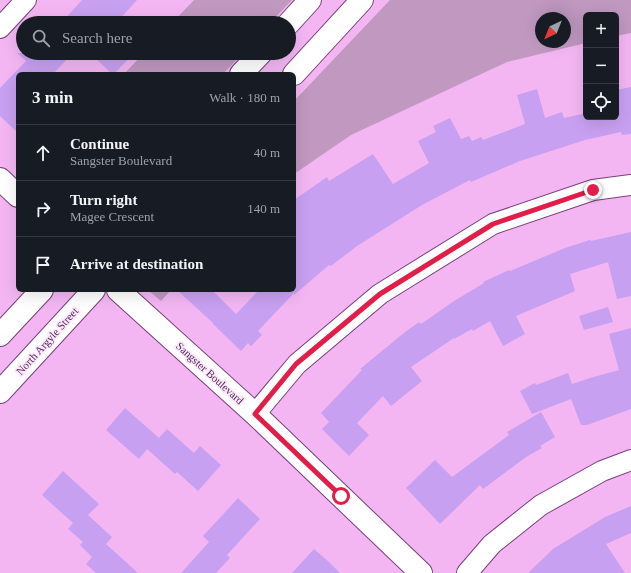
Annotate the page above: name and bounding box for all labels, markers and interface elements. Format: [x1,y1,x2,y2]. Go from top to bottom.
north arrow [535,12,571,48]
map controls [583,12,619,120]
button: + [583,12,619,48]
search box [16,16,296,60]
icon: search [30,27,52,49]
text: Search here [62,30,132,46]
button: − [583,48,619,84]
button: locate [583,84,619,120]
text: 3 min [32,88,73,107]
text: Walk · 180 m [209,90,280,105]
text: Continue [70,136,129,152]
icon: ahead [32,142,54,164]
text: 40 m [254,145,280,160]
text: Sangster Boulevard [70,153,172,168]
route end [584,181,602,199]
text: Turn right [70,192,137,208]
icon: right [32,198,54,220]
text: 140 m [247,201,280,216]
text: Magee Crescent [70,209,154,224]
icon: arrive [32,254,54,276]
text: Arrive at destination [70,256,203,272]
street label: North Argyle Street [14,305,80,377]
street label: Sangster Boulevard [174,340,247,407]
route start [332,487,350,505]

